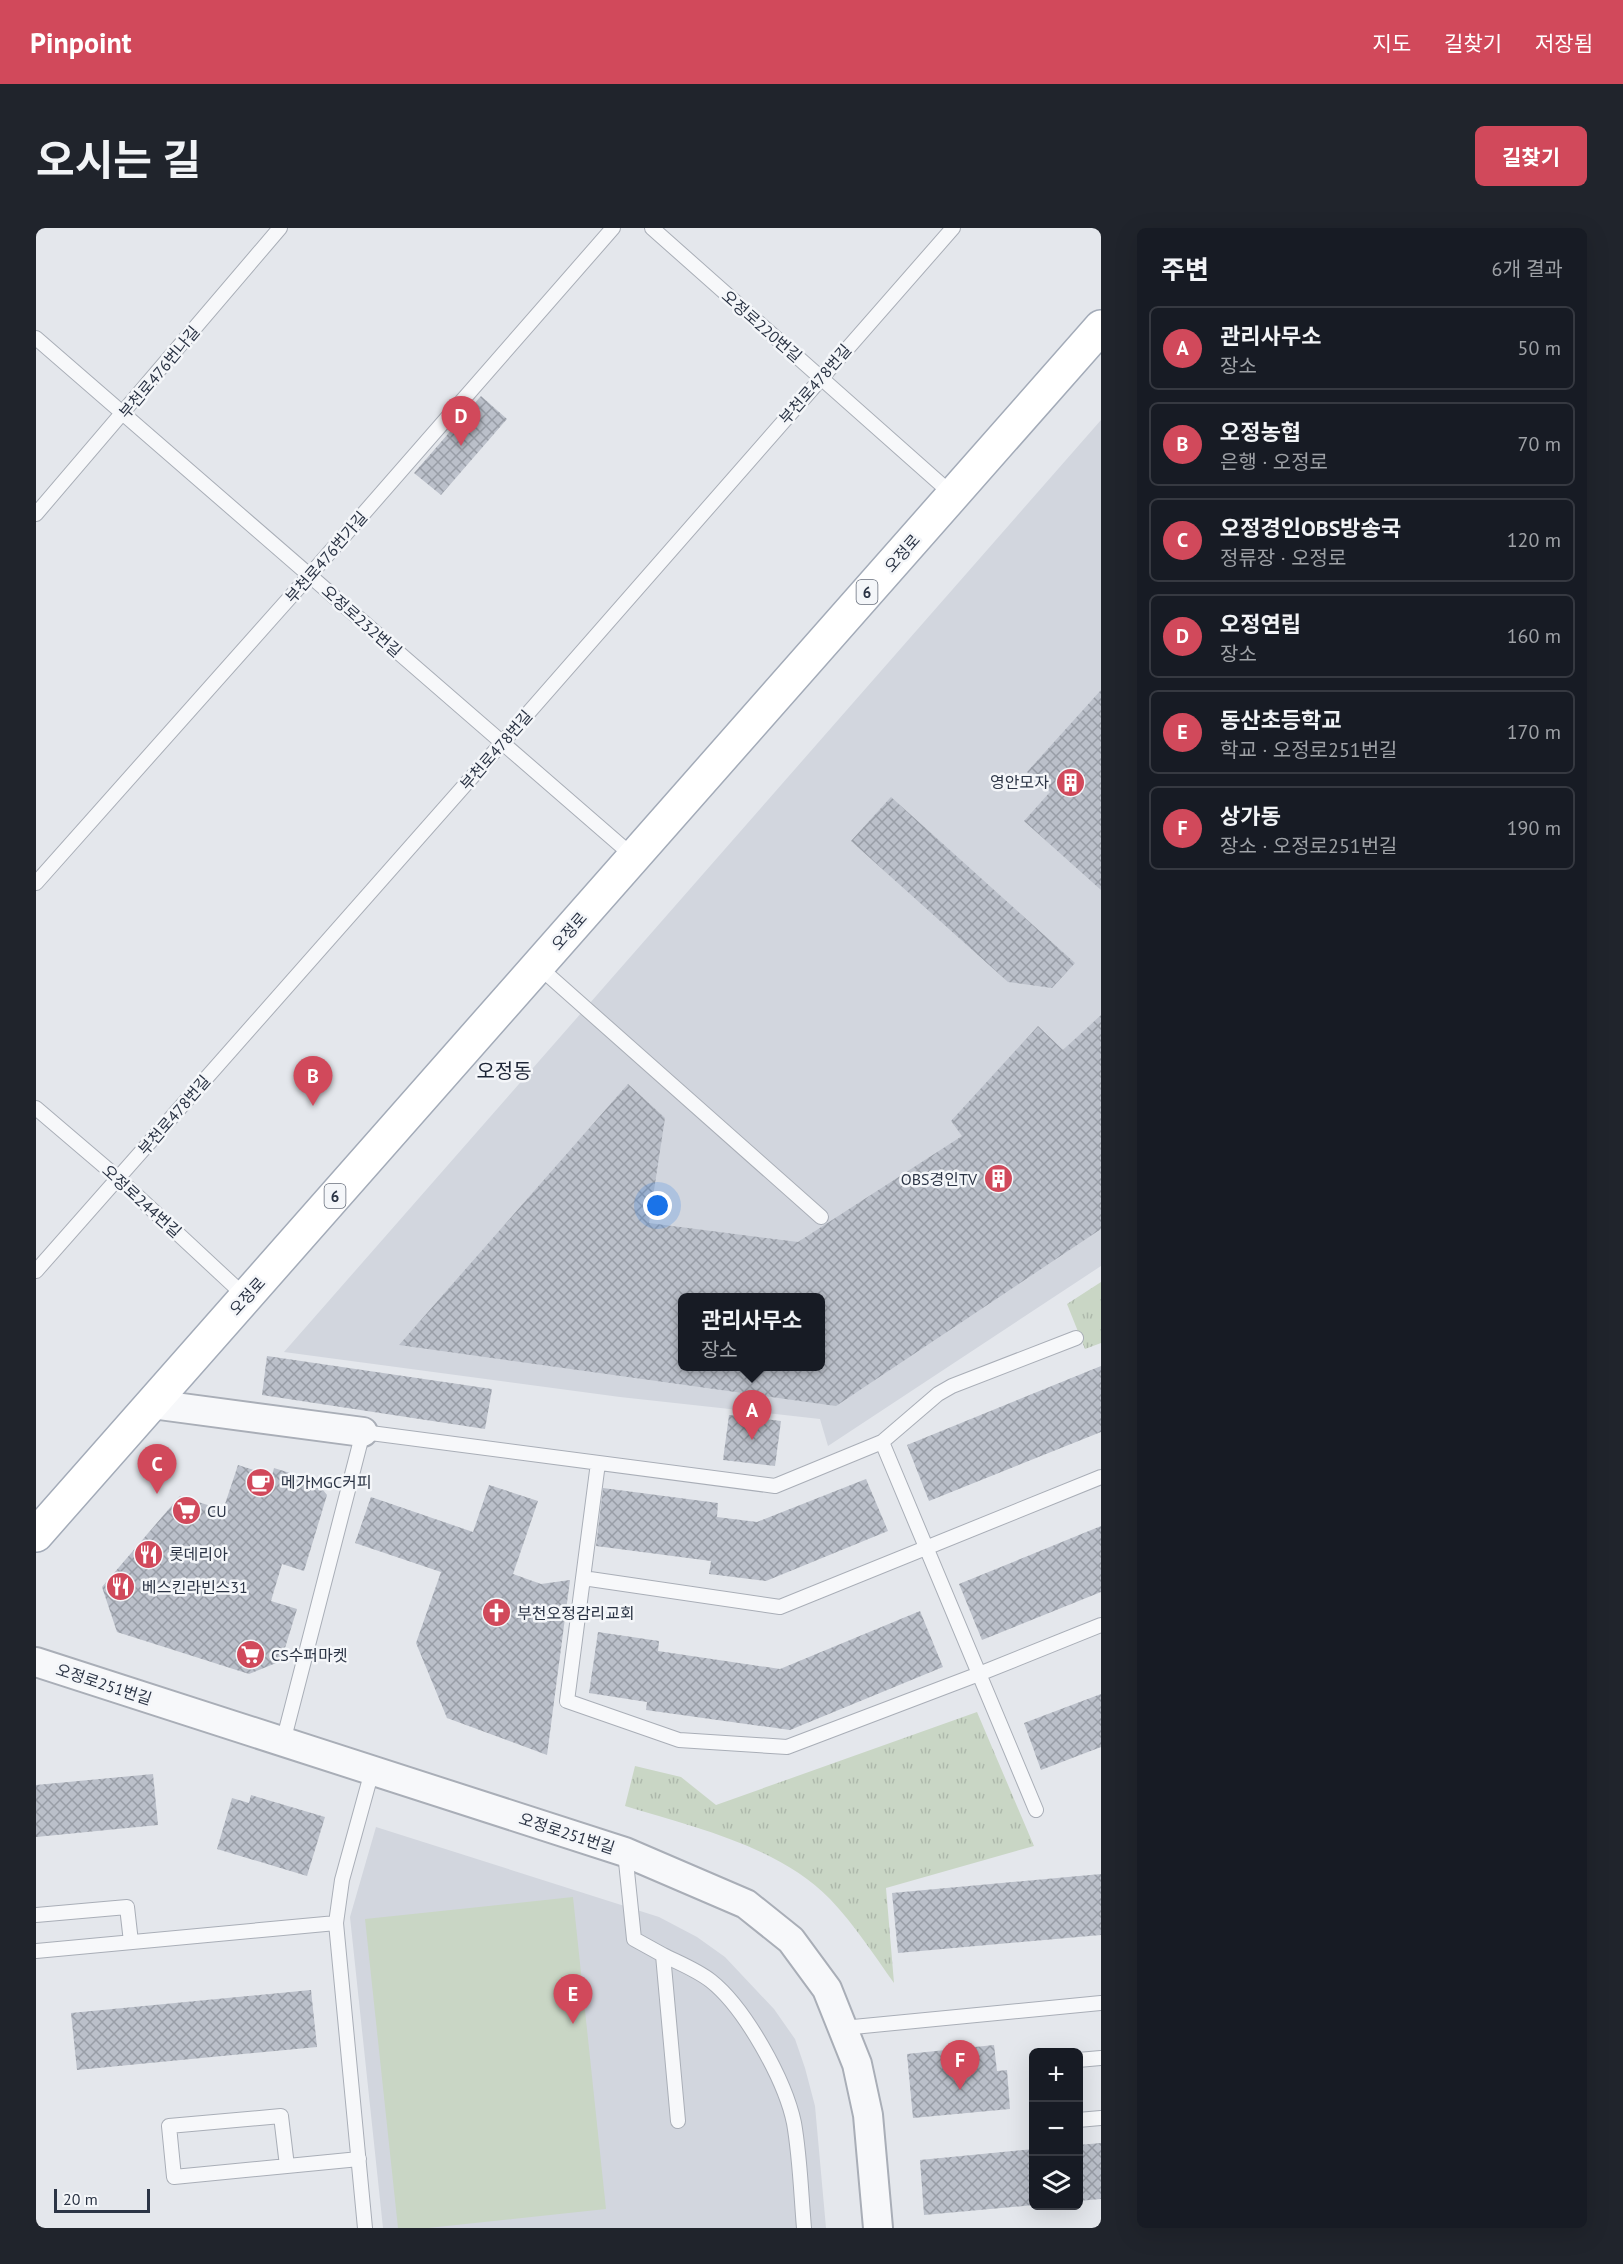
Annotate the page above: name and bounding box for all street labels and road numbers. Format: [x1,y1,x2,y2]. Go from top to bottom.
street label: 오정로220번길 [718,286,806,366]
street label: 부천로476번나길 [115,322,203,422]
street label: 부천로478번길 [775,340,855,428]
street label: 부천로476번가길 [281,507,371,607]
street label: 오정로 [880,530,924,576]
road number: 6 [856,580,878,604]
street label: 오정로232번길 [318,581,406,661]
street label: 부천로478번길 [456,706,536,794]
street label: 오정로 [547,908,591,954]
street label: 부천로478번길 [134,1071,214,1159]
street label: 오정로244번길 [98,1160,186,1242]
road number: 6 [324,1184,346,1208]
street label: 오정로 [225,1273,269,1319]
street label: 오정로251번길 [53,1659,155,1709]
street label: 오정로251번길 [516,1808,618,1858]

